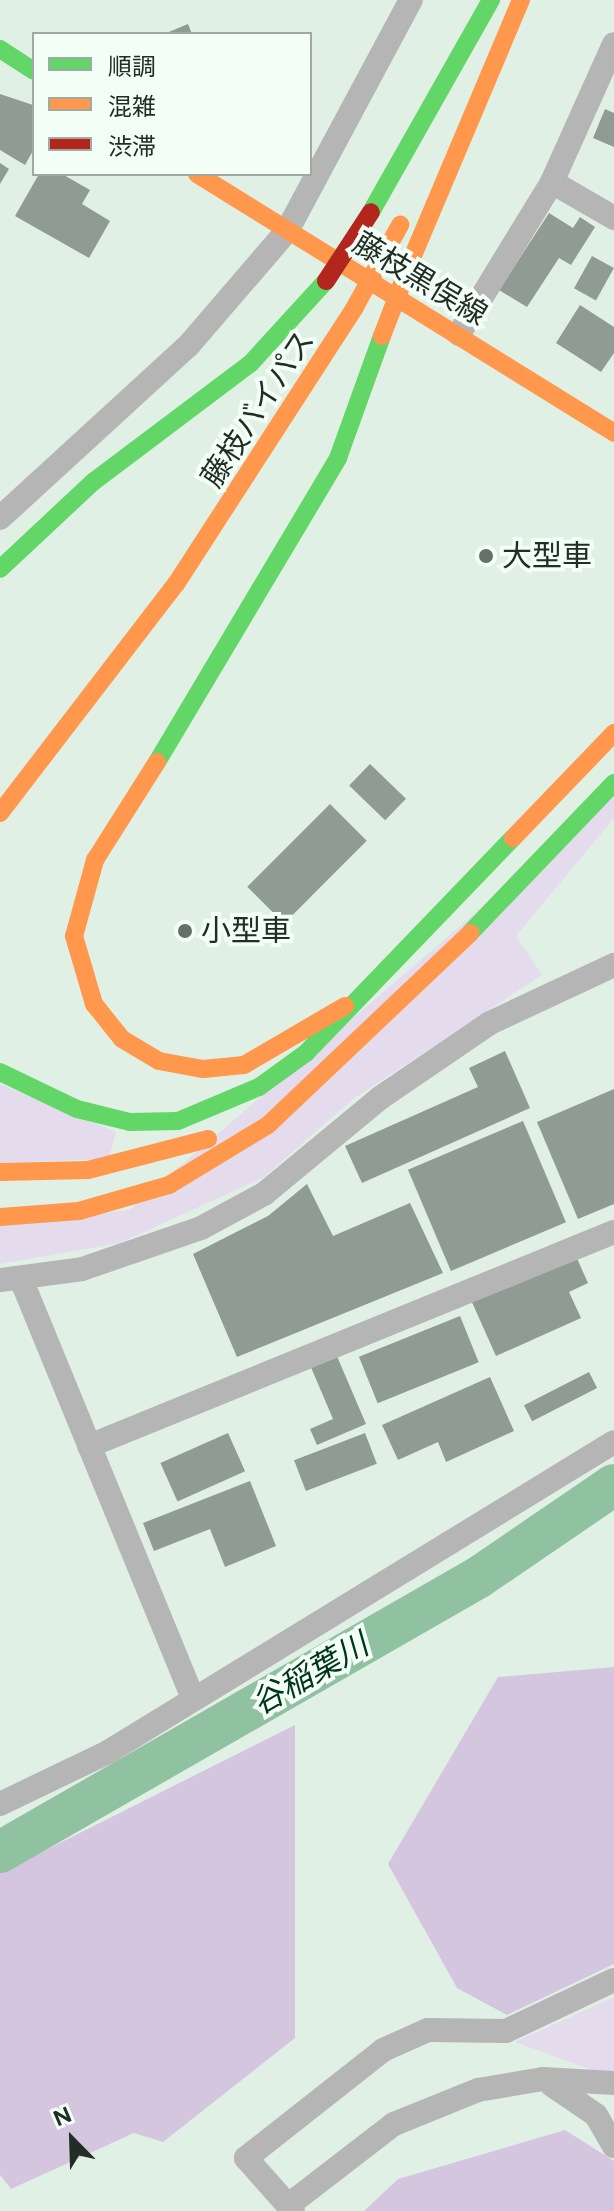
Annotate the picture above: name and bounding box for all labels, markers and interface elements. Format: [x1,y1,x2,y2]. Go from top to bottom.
legend [32,32,312,176]
text: 順調 [108,52,156,81]
text: 混雑 [108,92,156,121]
text: 渋滞 [108,132,156,161]
street label: 藤枝黒俣線 [346,225,494,333]
street label: 藤枝バイパス [194,324,322,494]
place label: 大型車 [502,538,592,574]
marker: 大型車 [477,547,495,565]
place label: 小型車 [201,913,291,949]
marker: 小型車 [176,922,194,940]
water label: 谷稲葉川 [245,1625,375,1723]
north arrow [32,2099,112,2179]
text: N [49,2101,76,2132]

